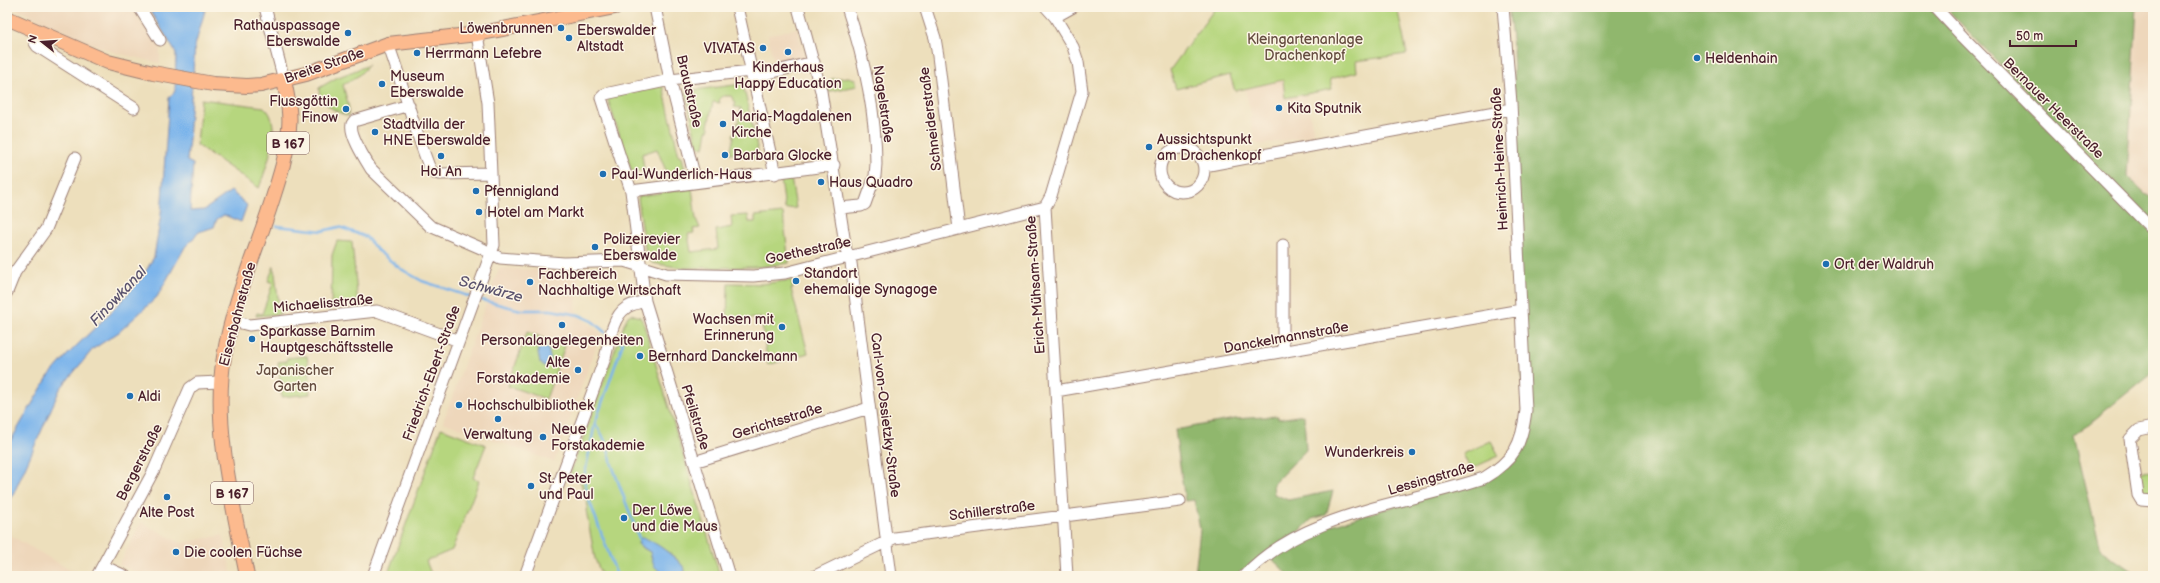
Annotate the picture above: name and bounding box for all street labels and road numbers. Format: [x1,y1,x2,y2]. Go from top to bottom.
street label: Breite Straße [282,44,366,87]
street label: Brautstraße [673,53,706,129]
street label: Bernauer Heerstraße [2000,54,2108,162]
street label: Nagelstraße [870,64,897,144]
street label: Schneiderstraße [916,66,945,172]
street label: Heinrich-Heine-Straße [1487,87,1512,231]
road number: B 167 [267,132,309,154]
street label: Erich-Mühsam-Straße [1022,215,1049,355]
street label: Goethestraße [764,233,852,268]
street label: Eisenbahnstraße [215,260,260,368]
street label: Michaelisstraße [272,291,374,316]
street label: Friedrich-Ebert-Straße [399,303,464,443]
street label: Danckelmannstraße [1222,318,1350,357]
street label: Carl-von-Ossietzky-Straße [867,332,904,498]
street label: Pfeilstraße [678,382,713,452]
street label: Gerichtsstraße [730,400,824,443]
street label: Bergerstraße [113,421,166,504]
street label: Lessingstraße [1386,458,1476,499]
road number: B 167 [211,482,253,504]
street label: Schillerstraße [948,497,1036,524]

